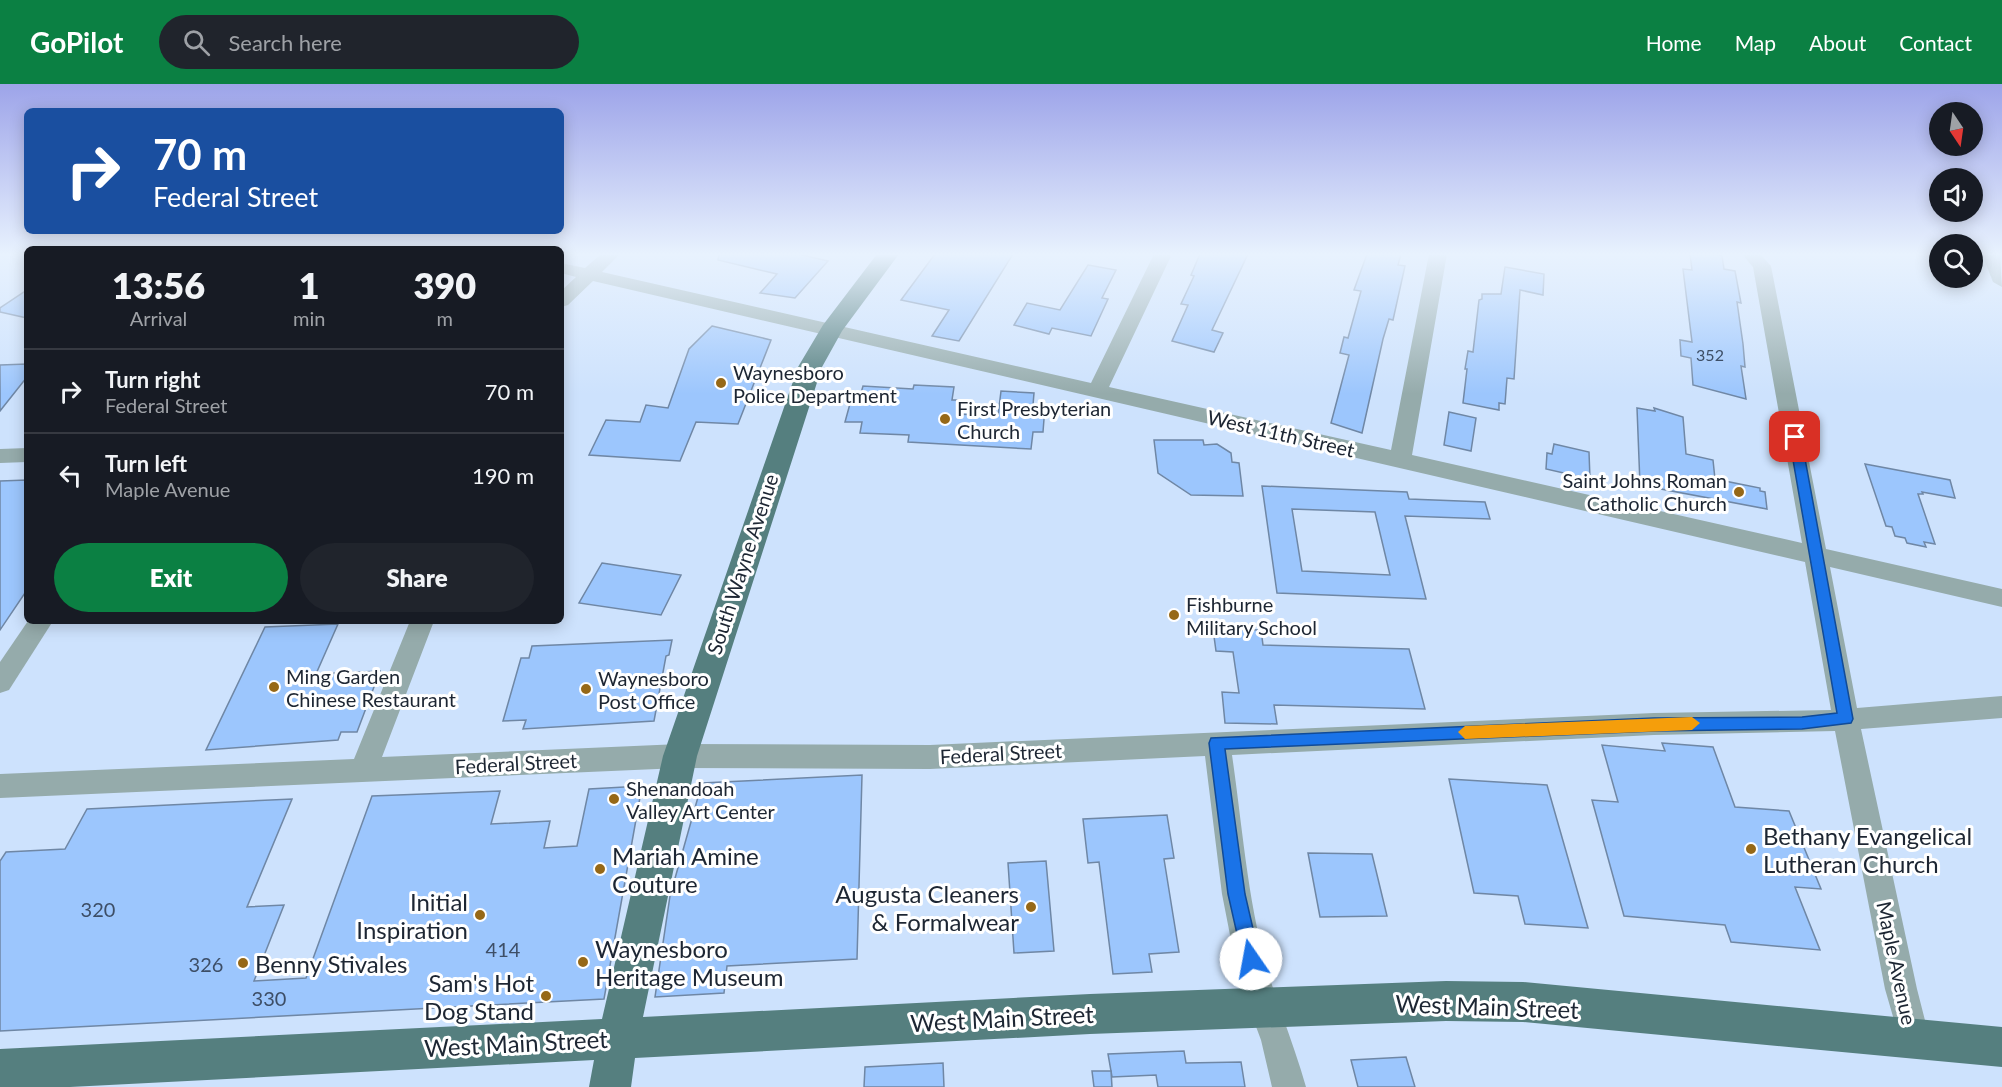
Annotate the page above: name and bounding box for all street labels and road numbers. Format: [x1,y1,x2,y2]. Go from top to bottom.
street label: West 11th Street [1205,404,1357,462]
street label: South Wayne Avenue [701,471,783,657]
street label: Federal Street [939,738,1063,768]
street label: Federal Street [454,748,578,778]
street label: Maple Avenue [1872,899,1922,1027]
street label: West Main Street [1395,988,1580,1024]
street label: West Main Street [910,999,1095,1037]
street label: West Main Street [424,1024,609,1062]

